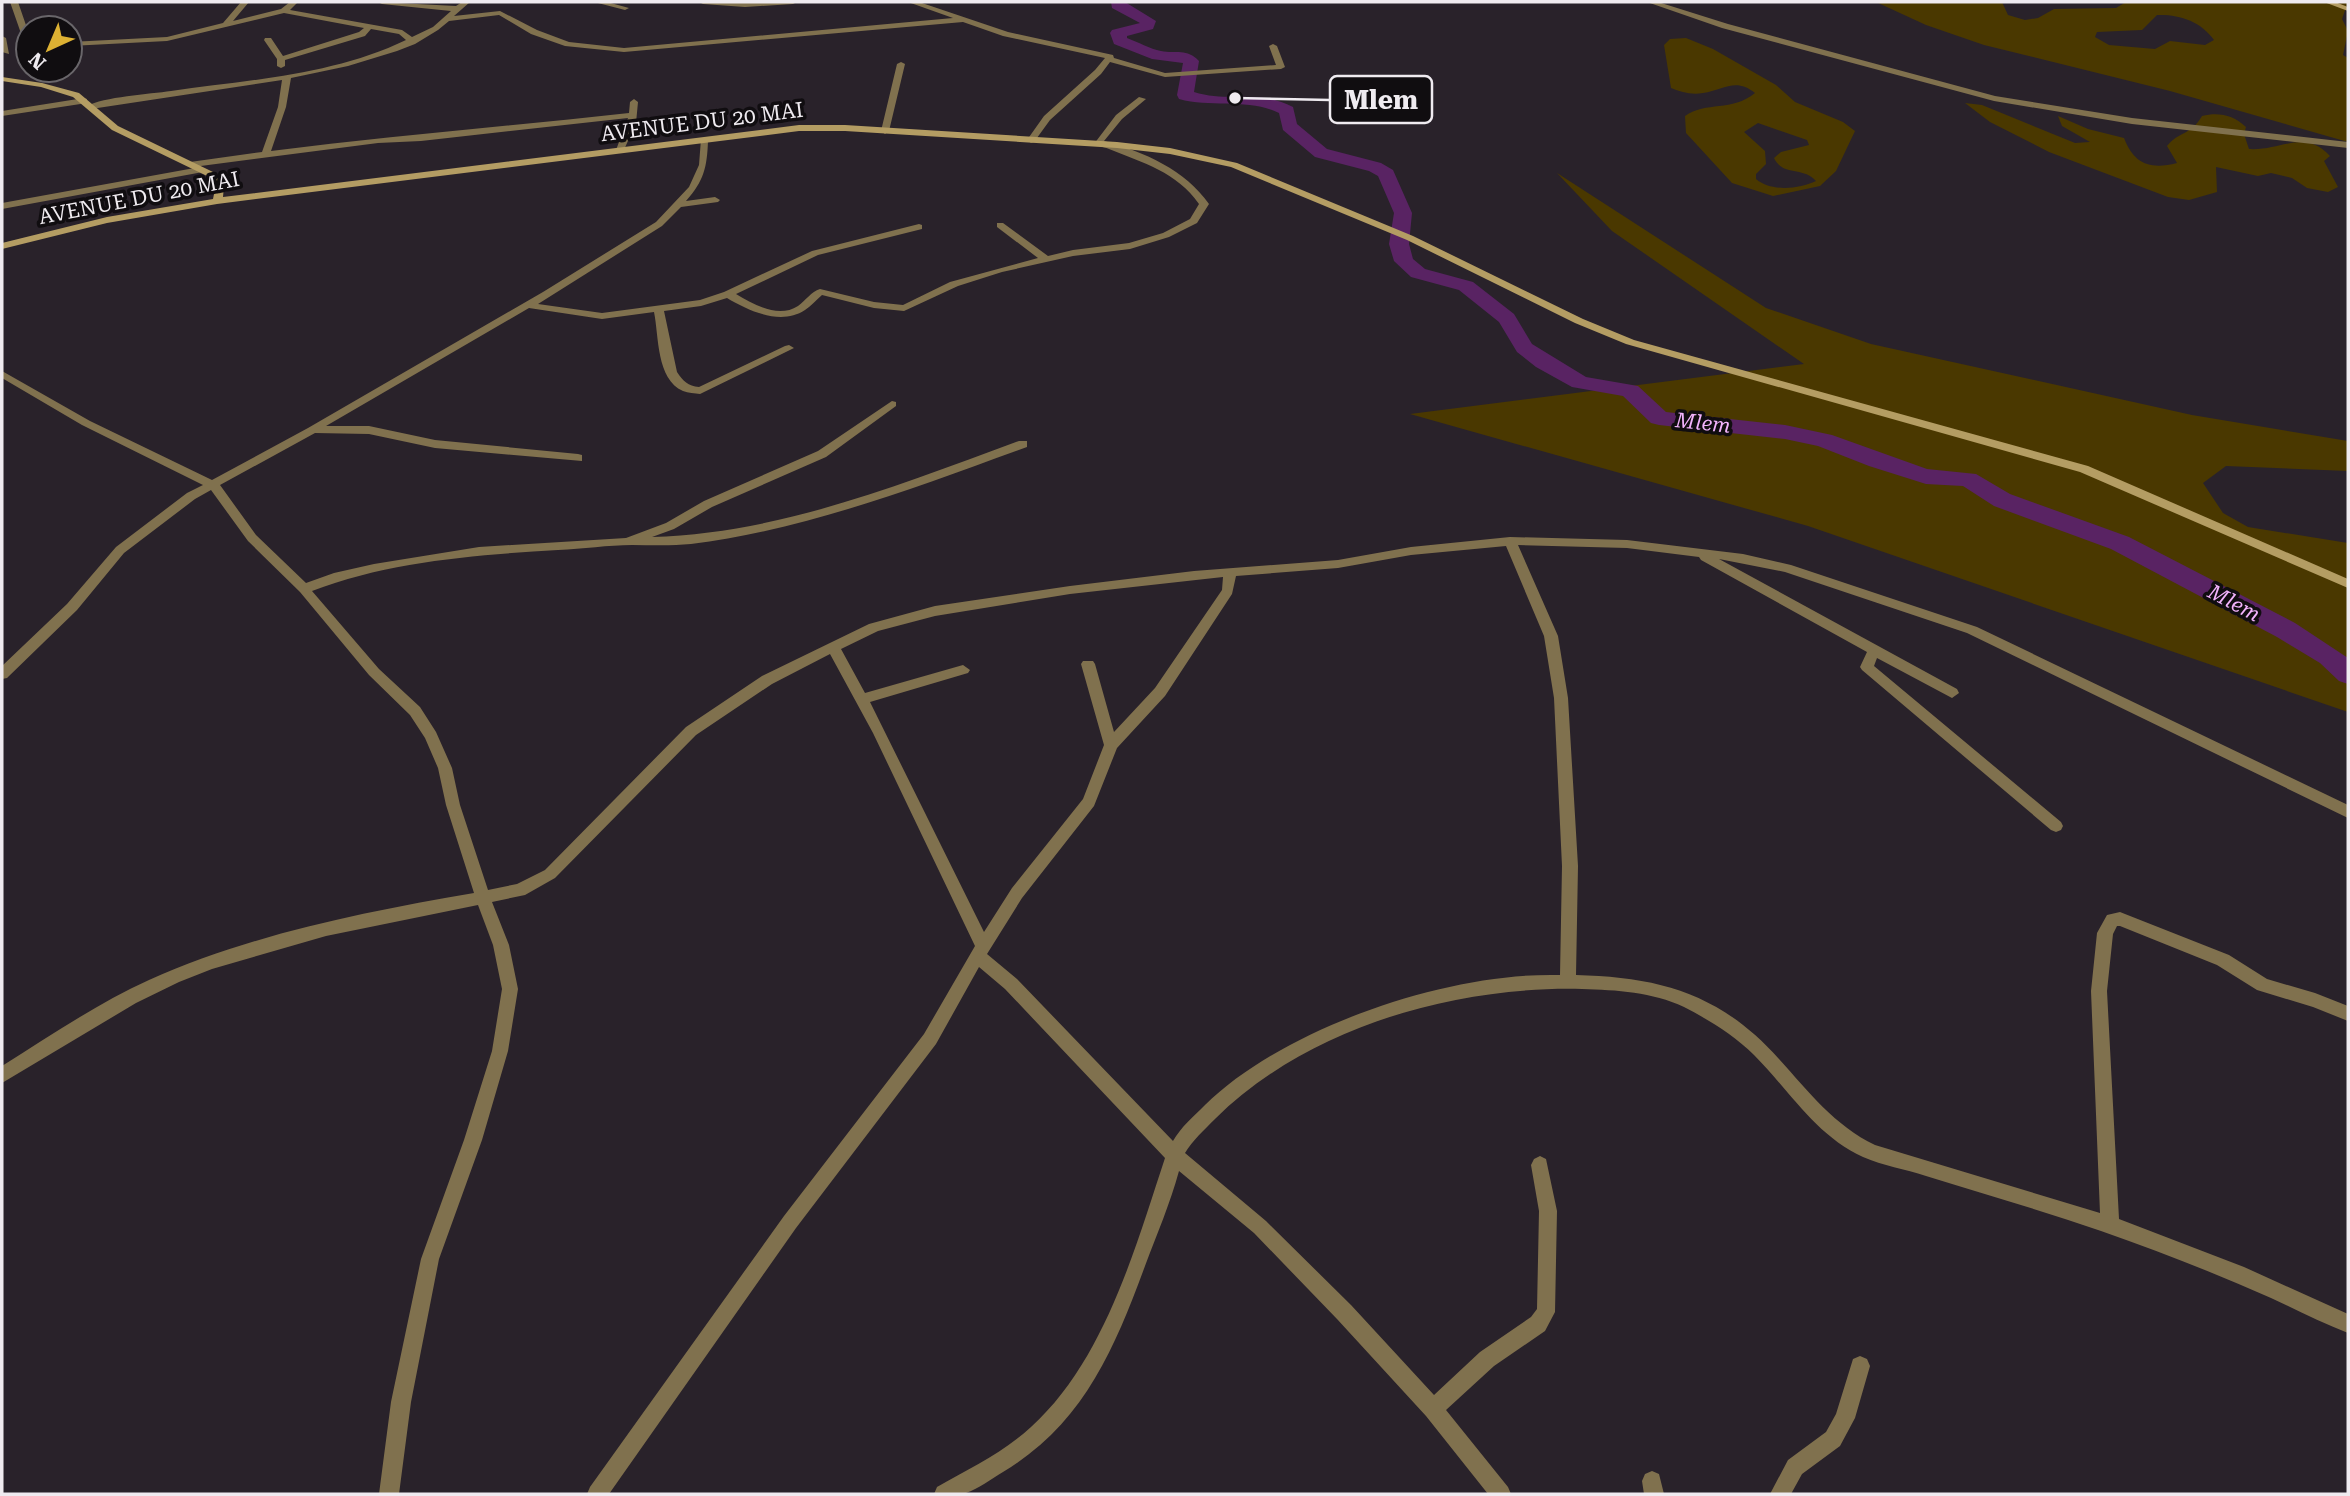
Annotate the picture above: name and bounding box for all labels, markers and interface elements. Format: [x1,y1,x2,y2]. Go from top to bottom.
north arrow [14,14,84,84]
text: N [24,47,51,74]
callout: Mlem [1330,76,1432,123]
text: Mlem [1344,85,1418,115]
street label: AVENUE DU 20 MAI [599,98,805,146]
street label: AVENUE DU 20 MAI [37,167,241,229]
water label: Mlem [1673,408,1732,438]
water label: Mlem [2203,579,2264,627]

